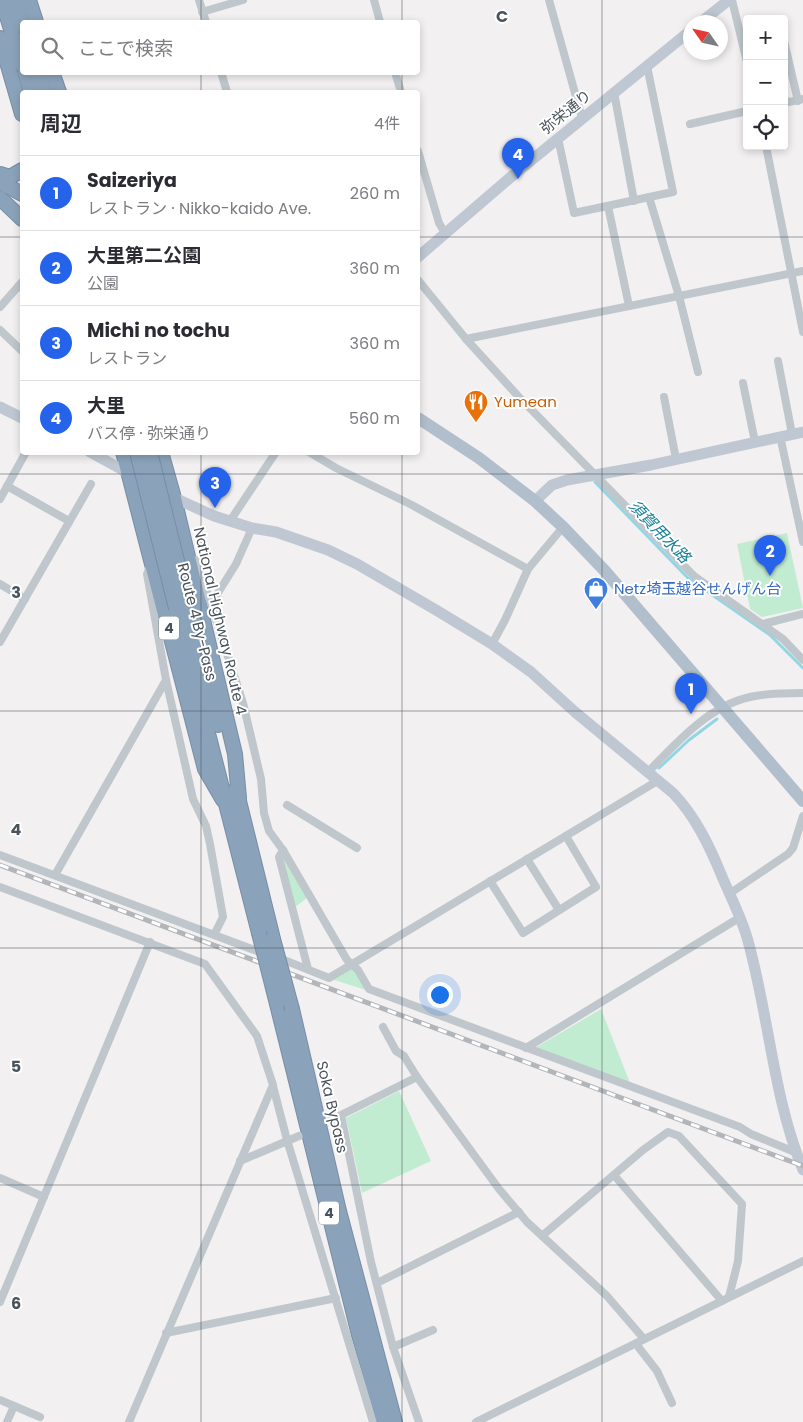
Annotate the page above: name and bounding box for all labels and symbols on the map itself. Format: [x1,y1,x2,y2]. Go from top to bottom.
text: C [496,5,508,28]
north arrow [683,15,728,60]
street label: 弥栄通り [536,85,596,139]
pin: 4 [502,138,534,179]
restaurant icon: Yumean [463,389,489,423]
place label: Yumean [494,391,557,412]
pin: 3 [199,467,231,508]
water label: 須賀用水路 [624,495,697,570]
street label: National Highway Route 4 [189,525,252,717]
pin: 2 [754,535,786,576]
street label: Route 4 By-Pass [173,561,222,683]
shop icon: Netz埼玉越谷せんげん台 [583,576,609,610]
place label: Netz埼玉越谷せんげん台 [614,578,781,599]
text: 3 [11,581,21,604]
road number: 4 [159,616,179,640]
pin: 1 [675,673,707,714]
text: 4 [11,818,22,841]
your location [427,982,453,1008]
text: 5 [11,1055,21,1078]
street label: Soka Bypass [312,1059,353,1155]
road number: 4 [319,1202,339,1224]
text: 6 [11,1292,21,1315]

